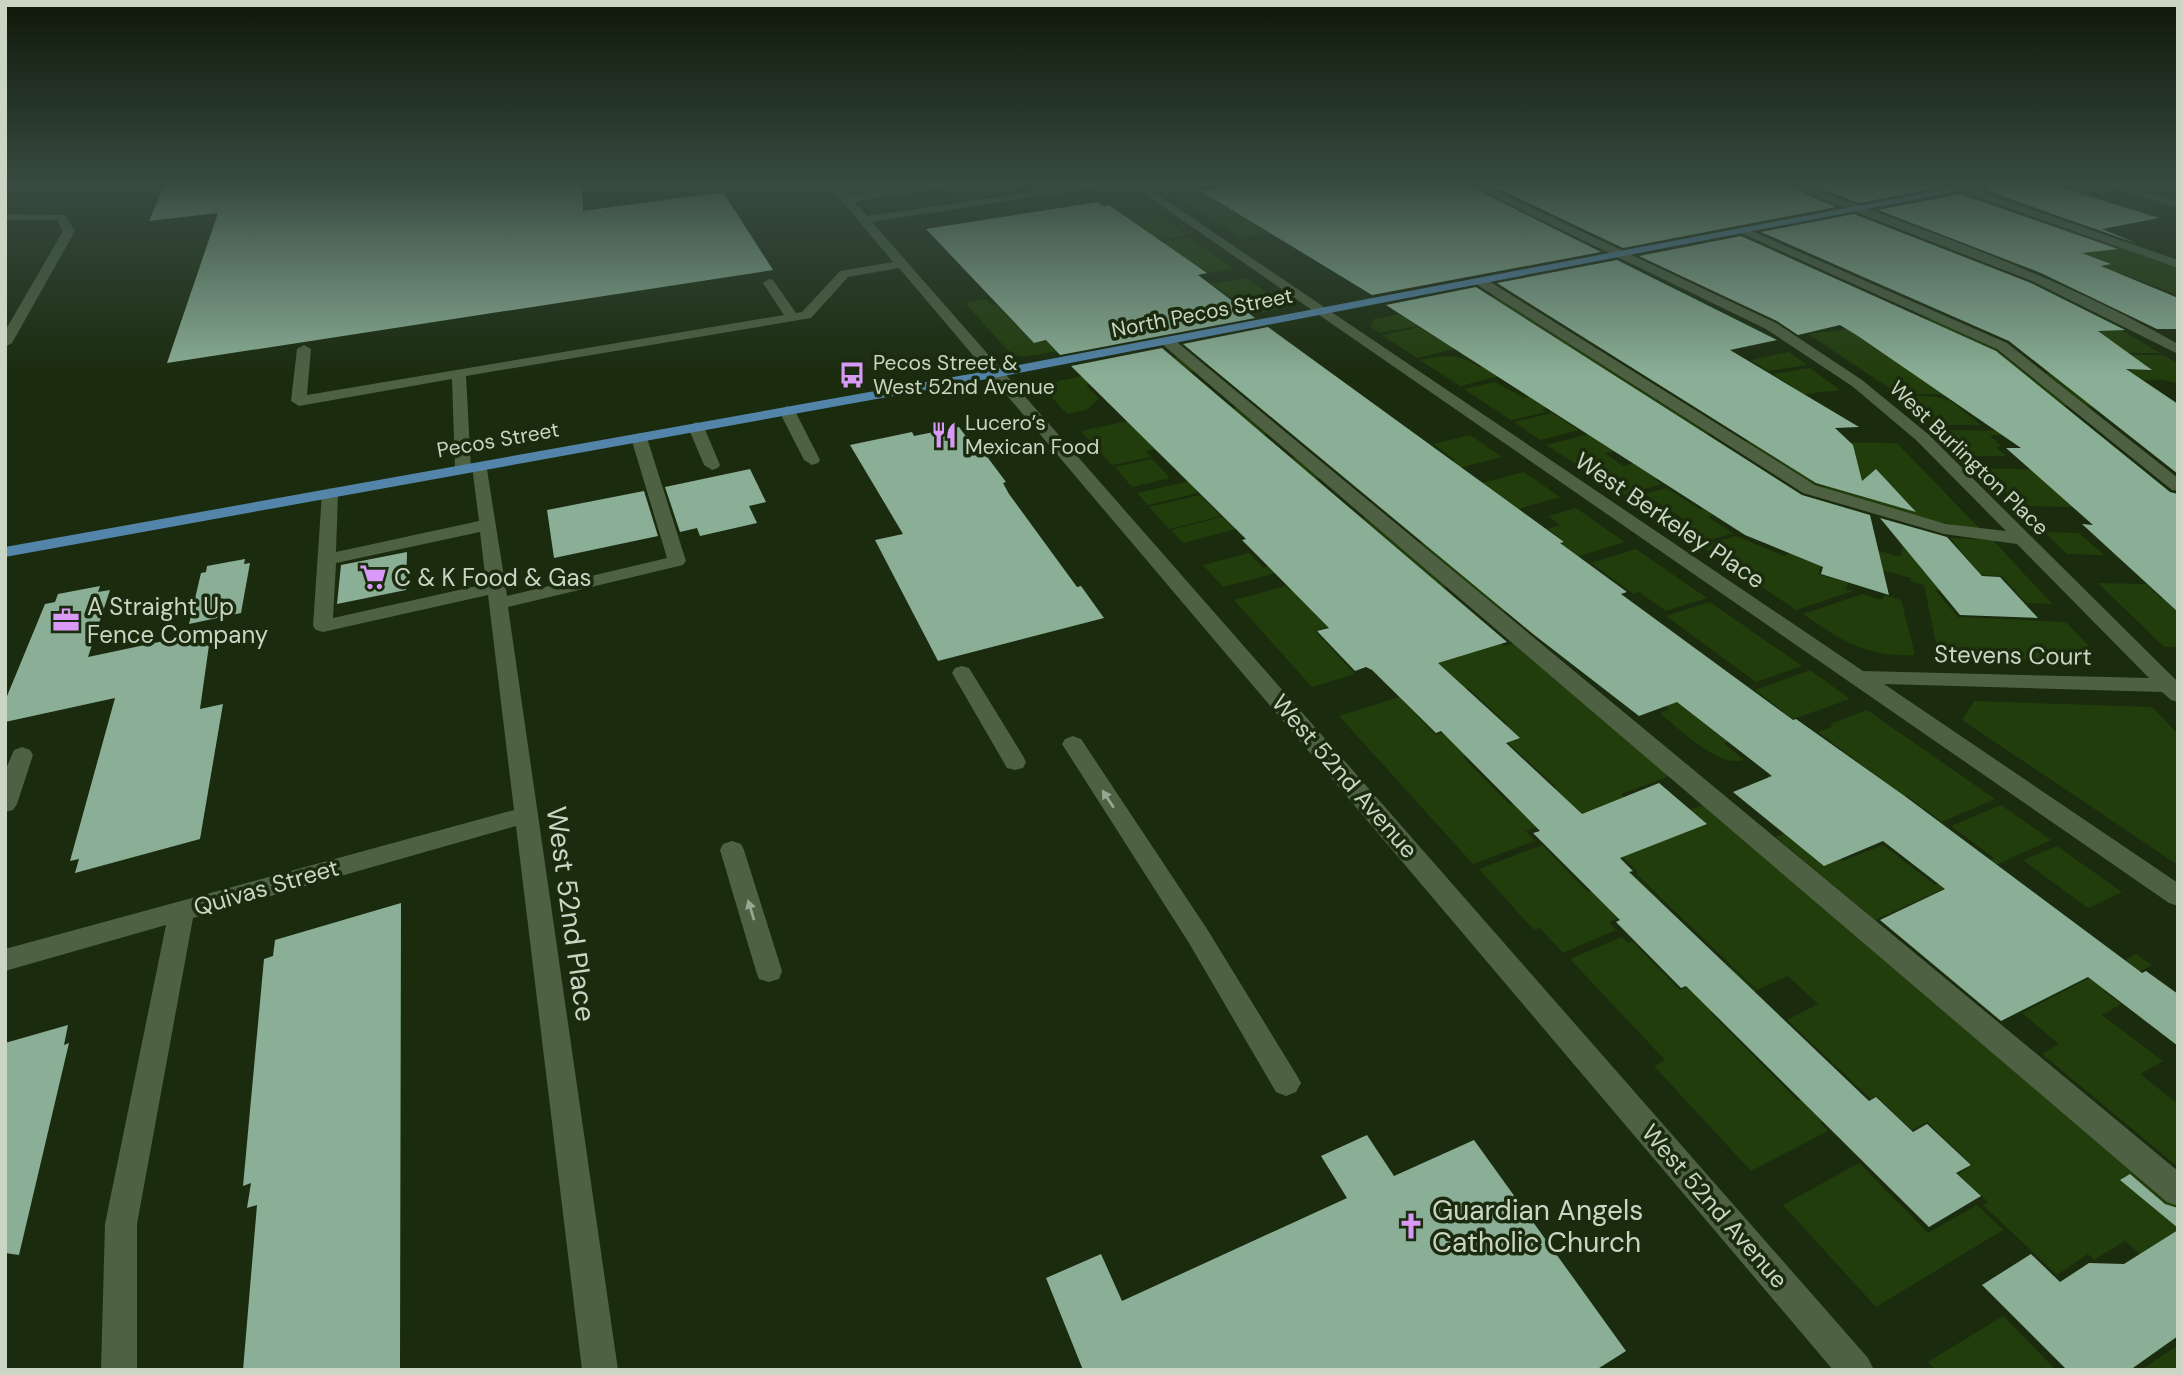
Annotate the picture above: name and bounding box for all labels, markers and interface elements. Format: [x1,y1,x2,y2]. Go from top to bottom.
street label: North Pecos Street [1109,282,1295,344]
place label: Pecos Street & West 52nd Avenue [873,349,1055,401]
bus stop icon: Pecos Street & West 52nd Avenue [837,360,867,390]
street label: West Burlington Place [1883,375,2055,542]
place label: Lucero’s Mexican Food [965,409,1100,461]
street label: Pecos Street [435,415,561,465]
restaurant icon: Lucero’s Mexican Food [929,420,959,450]
street label: West Berkeley Place [1569,445,1771,595]
supermarket icon: C & K Food & Gas [358,562,388,592]
place label: C & K Food & Gas [394,562,592,593]
place label: A Straight Up Fence Company [87,591,268,650]
office icon: A Straight Up Fence Company [51,605,81,635]
street label: Stevens Court [1934,638,2092,672]
street label: West 52nd Avenue [1265,687,1425,865]
one-way arrow [1102,789,1115,808]
street label: West 52nd Place [538,804,604,1024]
street label: Quivas Street [190,851,342,923]
one-way arrow [745,900,755,921]
street label: West 52nd Avenue [1635,1117,1795,1295]
place label: Guardian Angels Catholic Church [1432,1192,1643,1261]
church icon: Guardian Angels Catholic Church [1396,1211,1426,1241]

